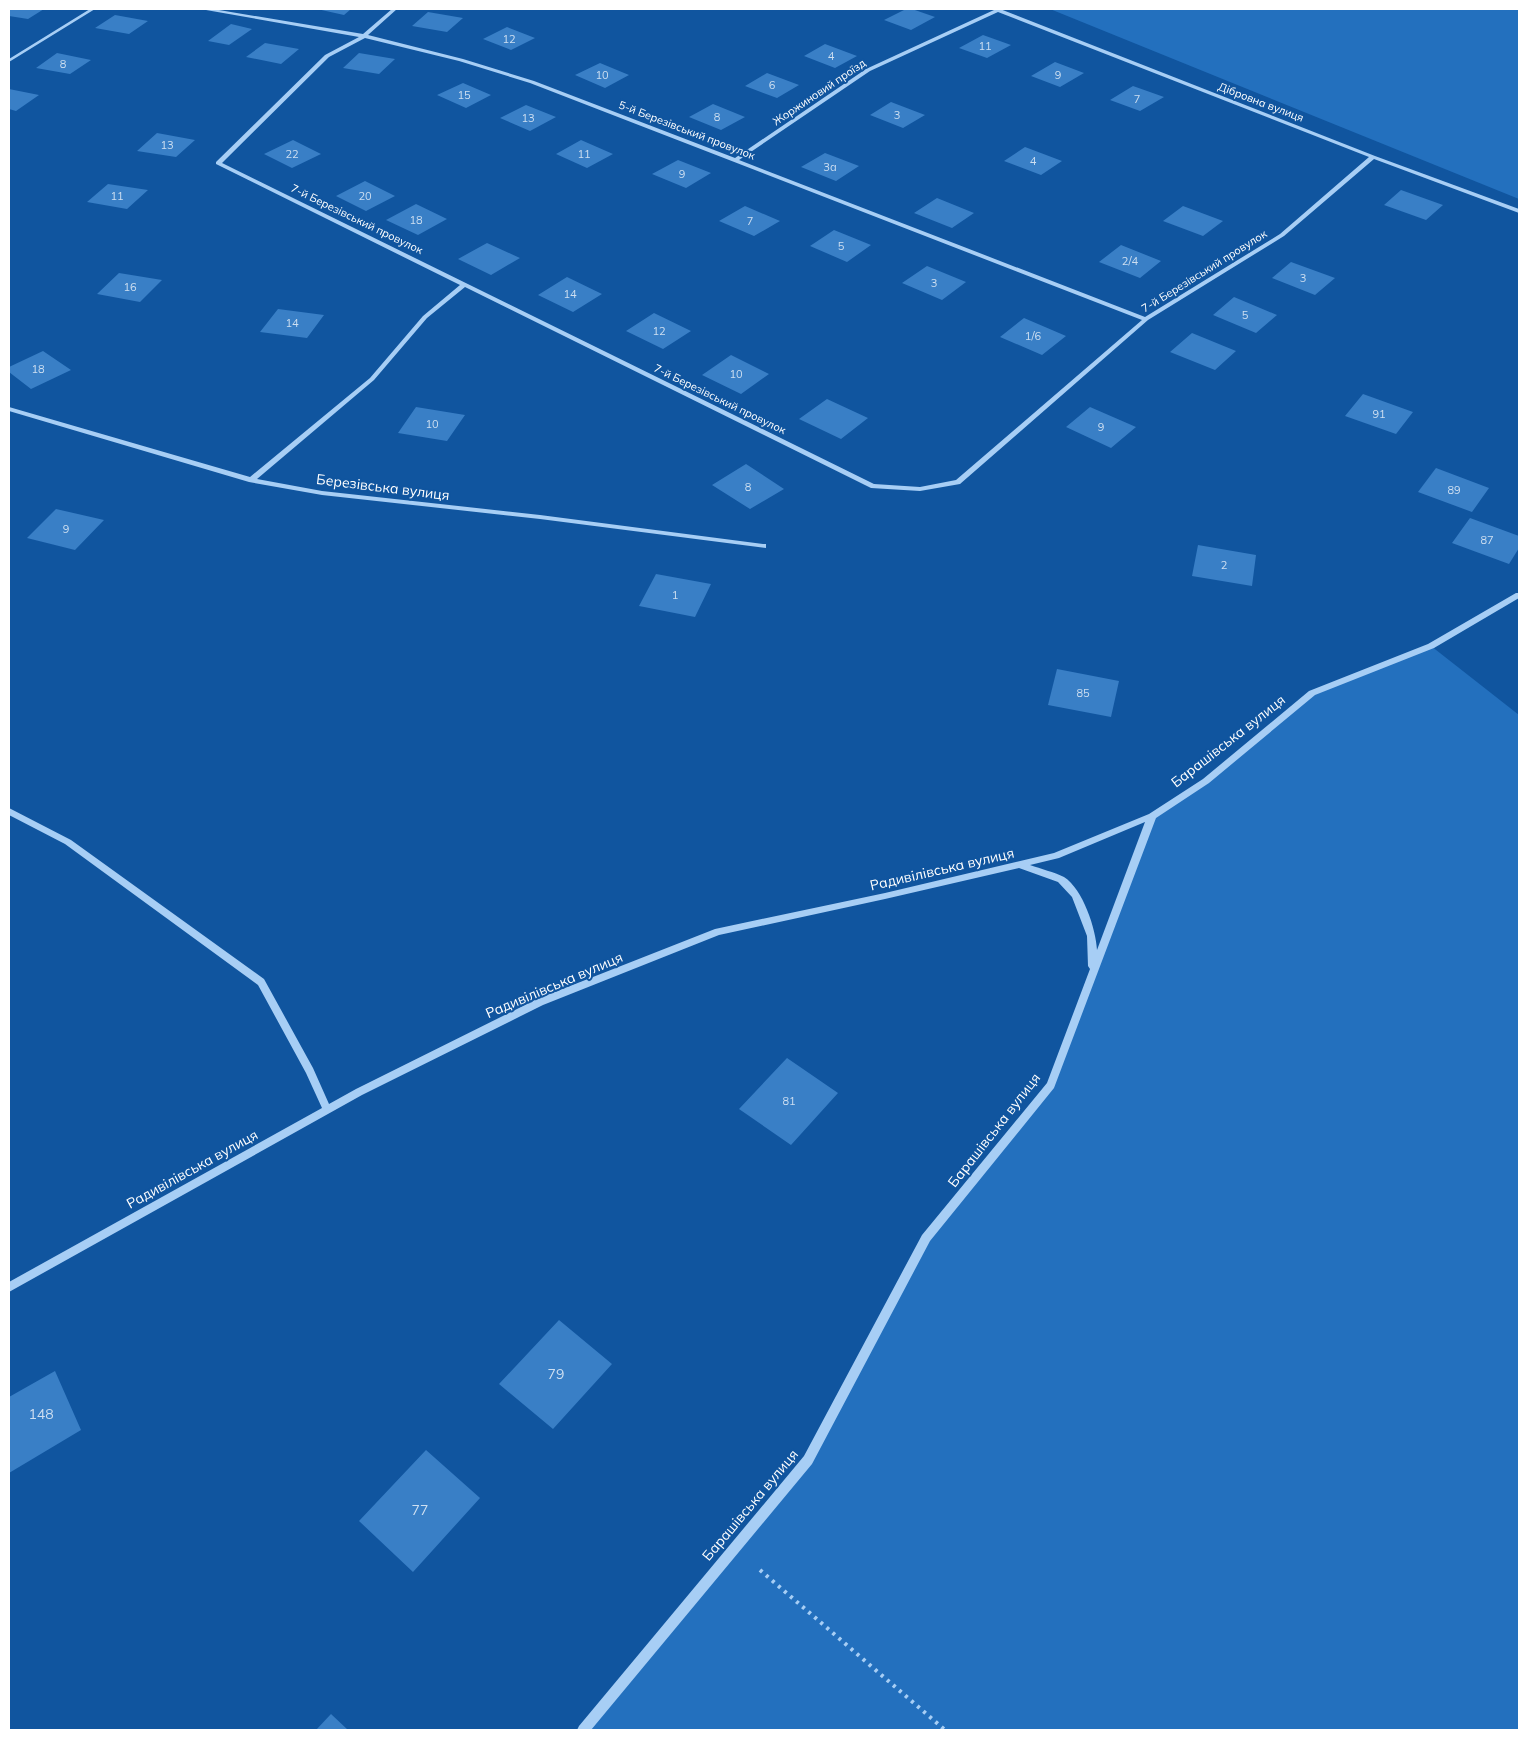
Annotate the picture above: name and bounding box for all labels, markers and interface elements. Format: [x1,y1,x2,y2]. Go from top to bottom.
house number: 12 [502,32,516,46]
house number: 11 [978,39,992,53]
house number: 4 [828,49,835,63]
street label: Жоржиновий проїзд [770,55,868,128]
house number: 8 [60,57,67,71]
house number: 10 [595,68,609,82]
house number: 9 [1055,68,1061,82]
house number: 6 [769,78,776,92]
street label: Дібровна вулиця [1216,79,1306,125]
house number: 15 [457,88,471,102]
house number: 7 [1134,92,1140,106]
street label: 5-й Березівський провулок [617,97,757,163]
house number: 3 [894,108,900,122]
house number: 8 [714,110,721,124]
house number: 13 [521,111,535,125]
house number: 13 [160,138,174,152]
house number: 22 [285,147,299,161]
house number: 11 [577,147,591,161]
house number: 4 [1030,154,1037,168]
house number: 3а [823,160,837,174]
house number: 9 [679,167,685,181]
street label: 7-й Березівський провулок [289,181,425,257]
house number: 11 [110,189,124,203]
house number: 20 [358,189,372,203]
house number: 18 [409,213,423,227]
house number: 7 [747,214,753,228]
street label: 7-й Березівський провулок [1139,227,1269,315]
house number: 5 [838,239,845,253]
house number: 2/4 [1122,254,1139,268]
house number: 3 [1300,271,1306,285]
house number: 3 [931,276,937,290]
house number: 16 [123,280,137,294]
house number: 14 [563,287,577,301]
house number: 5 [1242,308,1249,322]
house number: 14 [285,316,299,330]
house number: 12 [652,324,666,338]
house number: 1/6 [1025,329,1042,343]
street label: 7-й Березівський провулок [652,361,788,437]
house number: 18 [31,362,45,376]
house number: 10 [729,367,743,381]
house number: 91 [1372,407,1386,421]
house number: 10 [425,417,439,431]
house number: 9 [1098,420,1104,434]
street label: Березівська вулиця [315,470,451,504]
house number: 8 [745,480,752,494]
house number: 89 [1447,483,1461,497]
house number: 9 [63,522,69,536]
house number: 87 [1480,533,1494,547]
house number: 2 [1221,558,1228,572]
house number: 1 [672,588,678,602]
house number: 85 [1076,686,1090,700]
street label: Барашівська вулиця [1167,691,1289,791]
street label: Радивілівська вулиця [868,844,1016,894]
street label: Радивілівська вулиця [483,948,625,1022]
street label: Барашівська вулиця [944,1069,1044,1191]
house number: 81 [782,1094,796,1108]
street label: Радивілівська вулиця [123,1125,261,1213]
house number: 79 [548,1365,564,1383]
house number: 148 [28,1405,54,1423]
street label: Барашівська вулиця [698,1446,802,1564]
house number: 77 [412,1501,428,1519]

